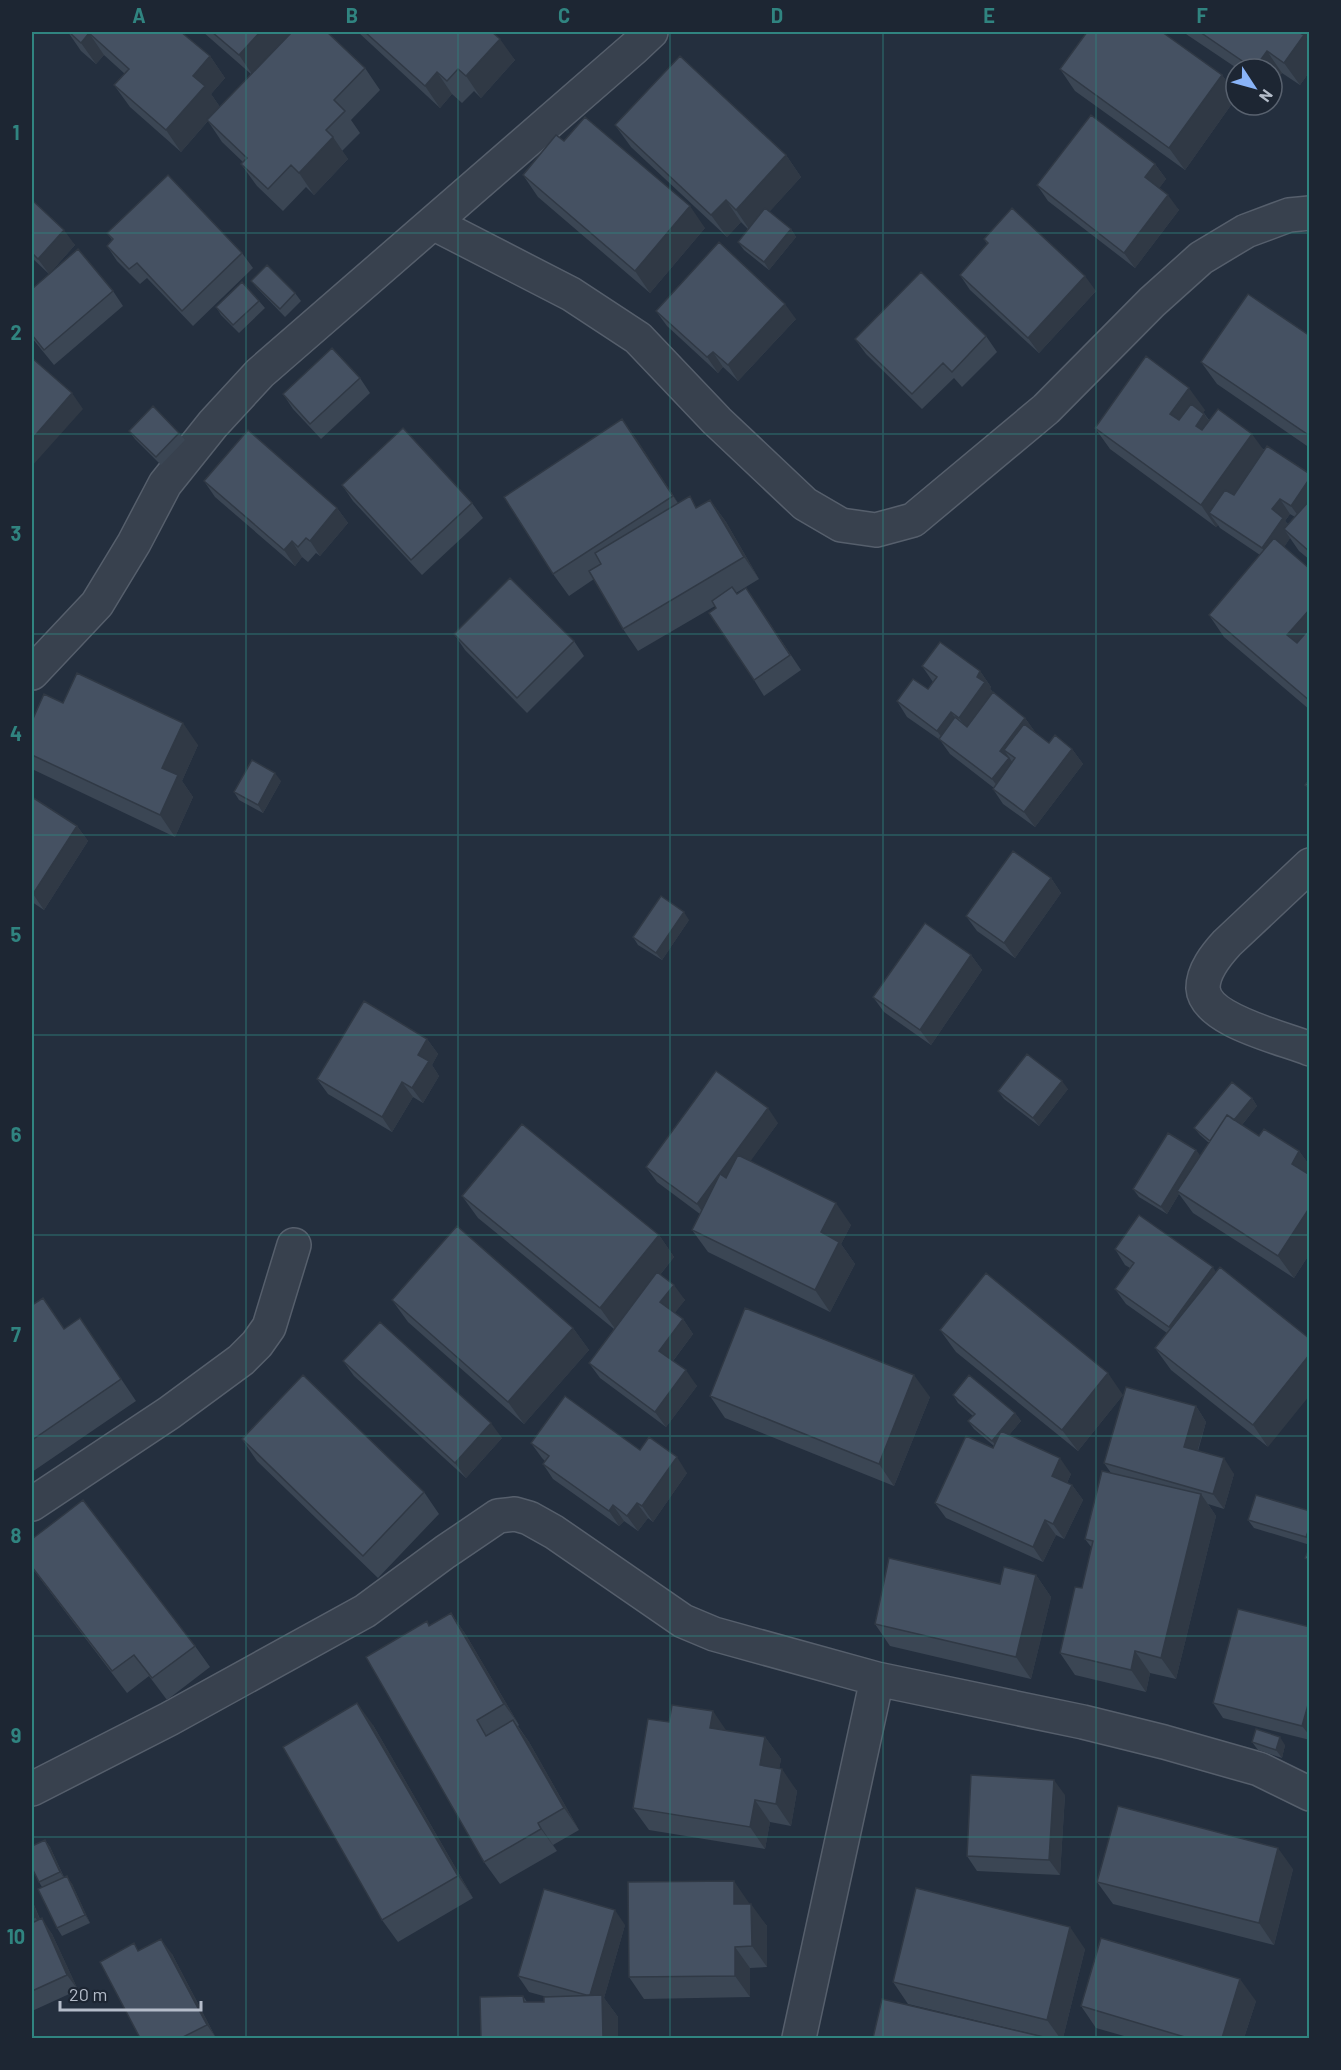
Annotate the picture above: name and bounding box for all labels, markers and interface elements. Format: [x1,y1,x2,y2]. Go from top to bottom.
text: A [132,3,146,27]
text: B [346,3,358,27]
text: C [558,3,570,27]
text: D [771,3,783,27]
text: E [983,3,995,27]
text: F [1196,3,1208,27]
north arrow [1224,57,1284,117]
text: N [1256,86,1277,106]
text: 1 [12,120,20,144]
text: 2 [10,320,22,344]
text: 3 [11,521,21,545]
text: 4 [10,721,22,745]
text: 5 [11,922,22,946]
text: 6 [11,1122,22,1146]
text: 7 [11,1322,21,1346]
text: 8 [11,1523,22,1547]
text: 9 [11,1723,21,1747]
text: 10 [7,1924,25,1948]
scale bar [60,1974,201,2012]
text: 20 m [69,1983,107,2005]

